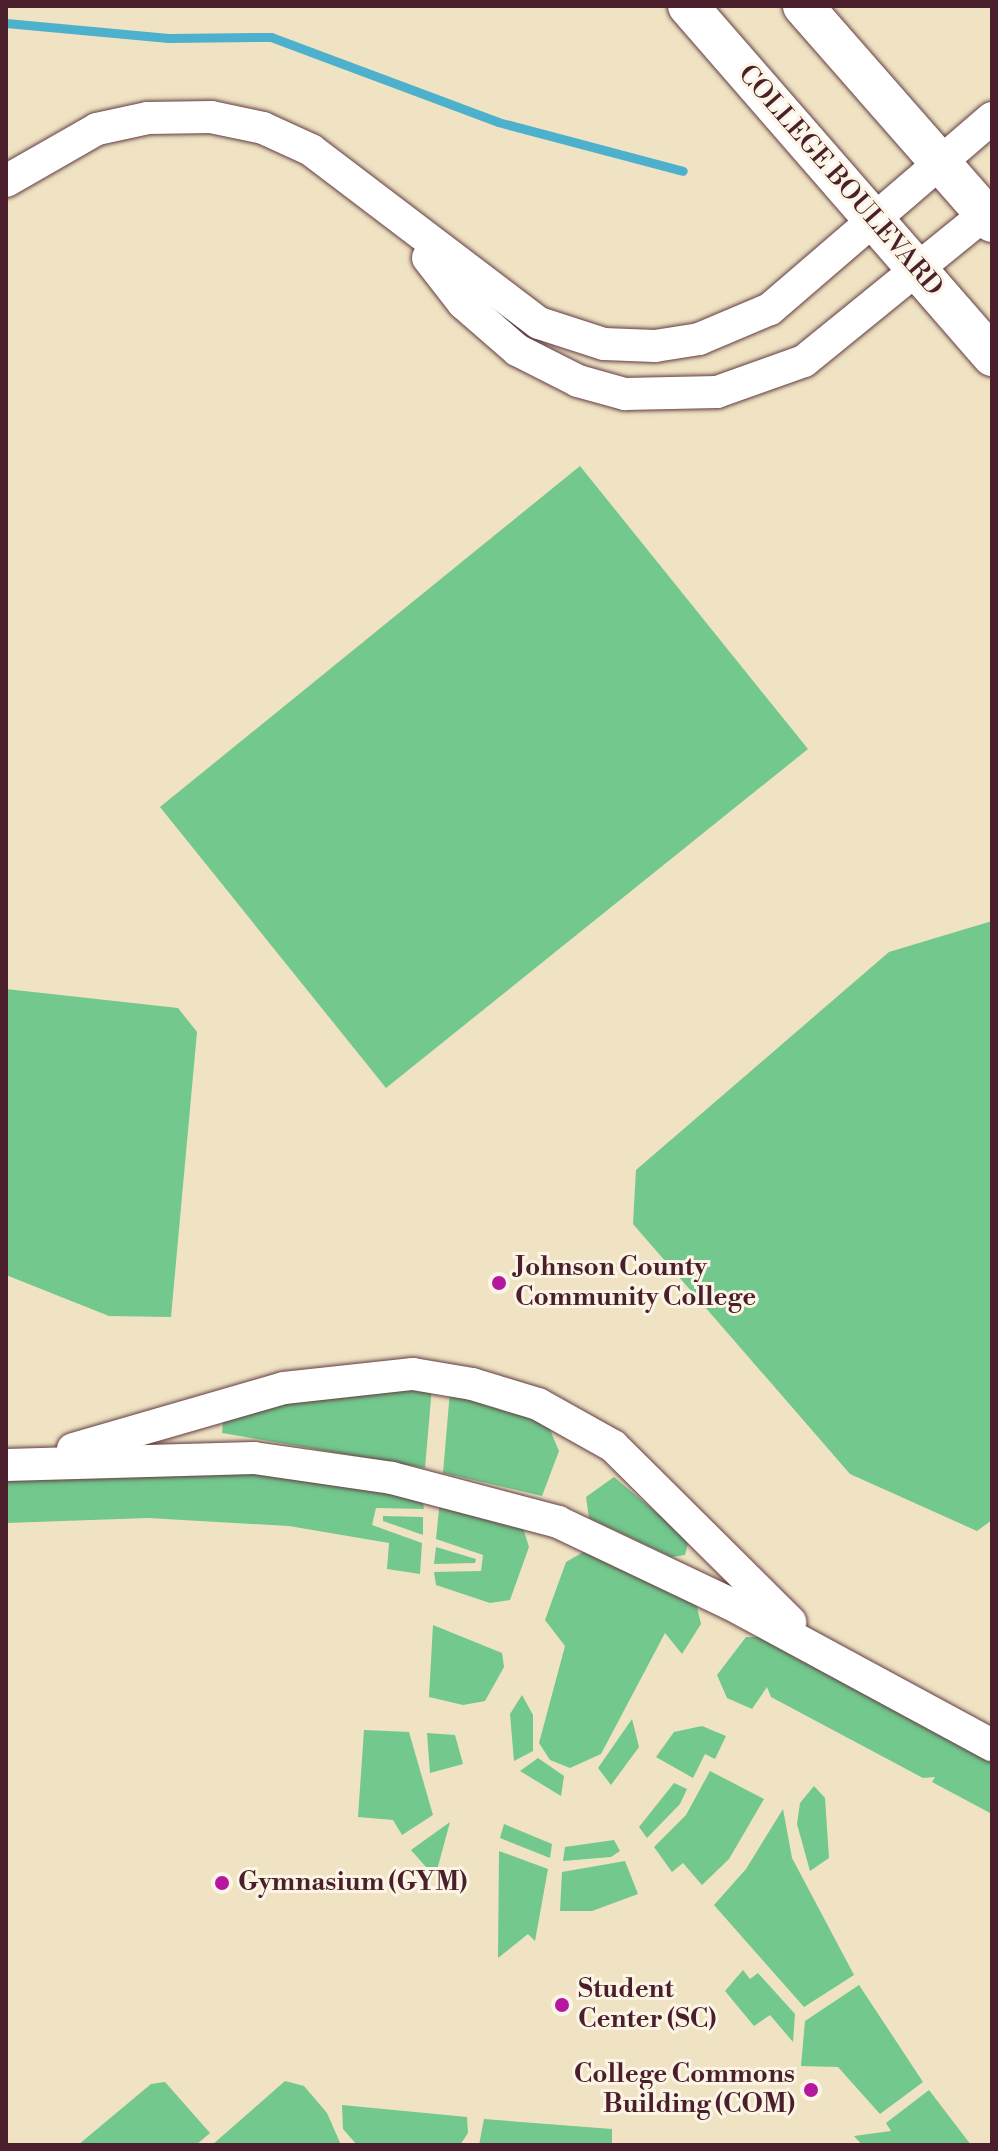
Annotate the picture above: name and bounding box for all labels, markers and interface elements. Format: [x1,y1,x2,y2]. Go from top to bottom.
street label: COLLEGE BOULEVARD [731,59,949,303]
place label: Johnson County Community College [515,1252,756,1314]
marker: Johnson County Community College [490,1274,508,1292]
place label: Gymnasium (GYM) [238,1867,467,1899]
marker: Gymnasium (GYM) [213,1874,231,1892]
place label: Student Center (SC) [578,1974,716,2036]
marker: Student Center (SC) [553,1996,571,2014]
place label: College Commons Building (COM) [574,2059,795,2120]
marker: College Commons Building (COM) [802,2081,820,2099]

